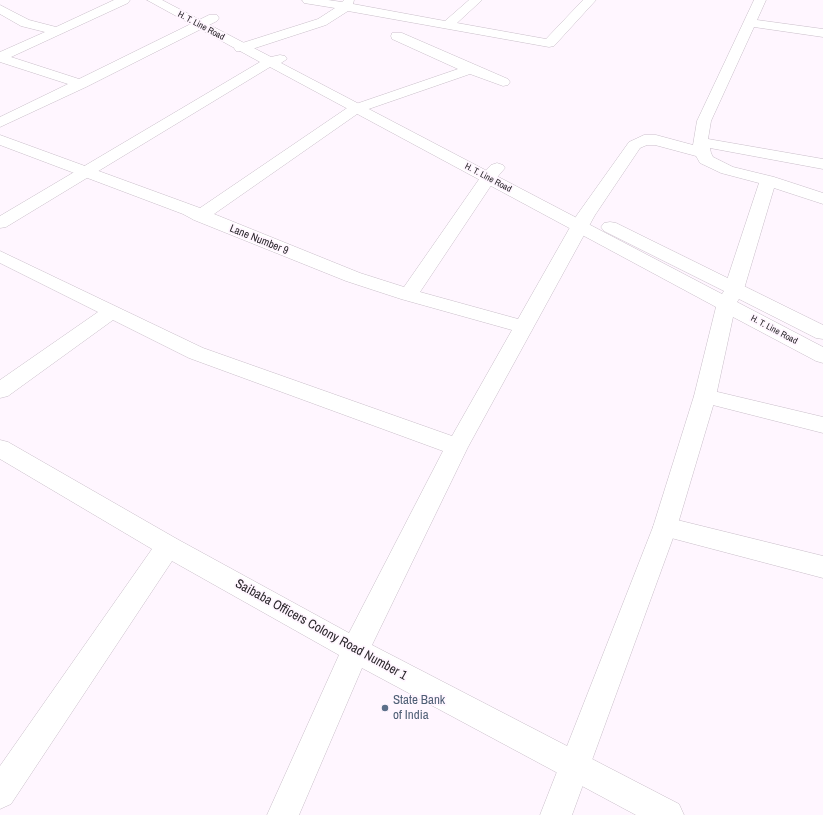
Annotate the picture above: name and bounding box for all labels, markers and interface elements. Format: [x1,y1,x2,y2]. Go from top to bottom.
street label: H. T. Line Road [176,9,226,43]
street label: H. T. Line Road [463,161,513,195]
street label: Lane Number 9 [228,222,290,258]
street label: H. T. Line Road [749,313,799,347]
street label: Saibaba Officers Colony Road Number 1 [232,576,410,684]
place label: State Bank of India [393,693,445,724]
marker: State Bank of India [380,703,390,713]

